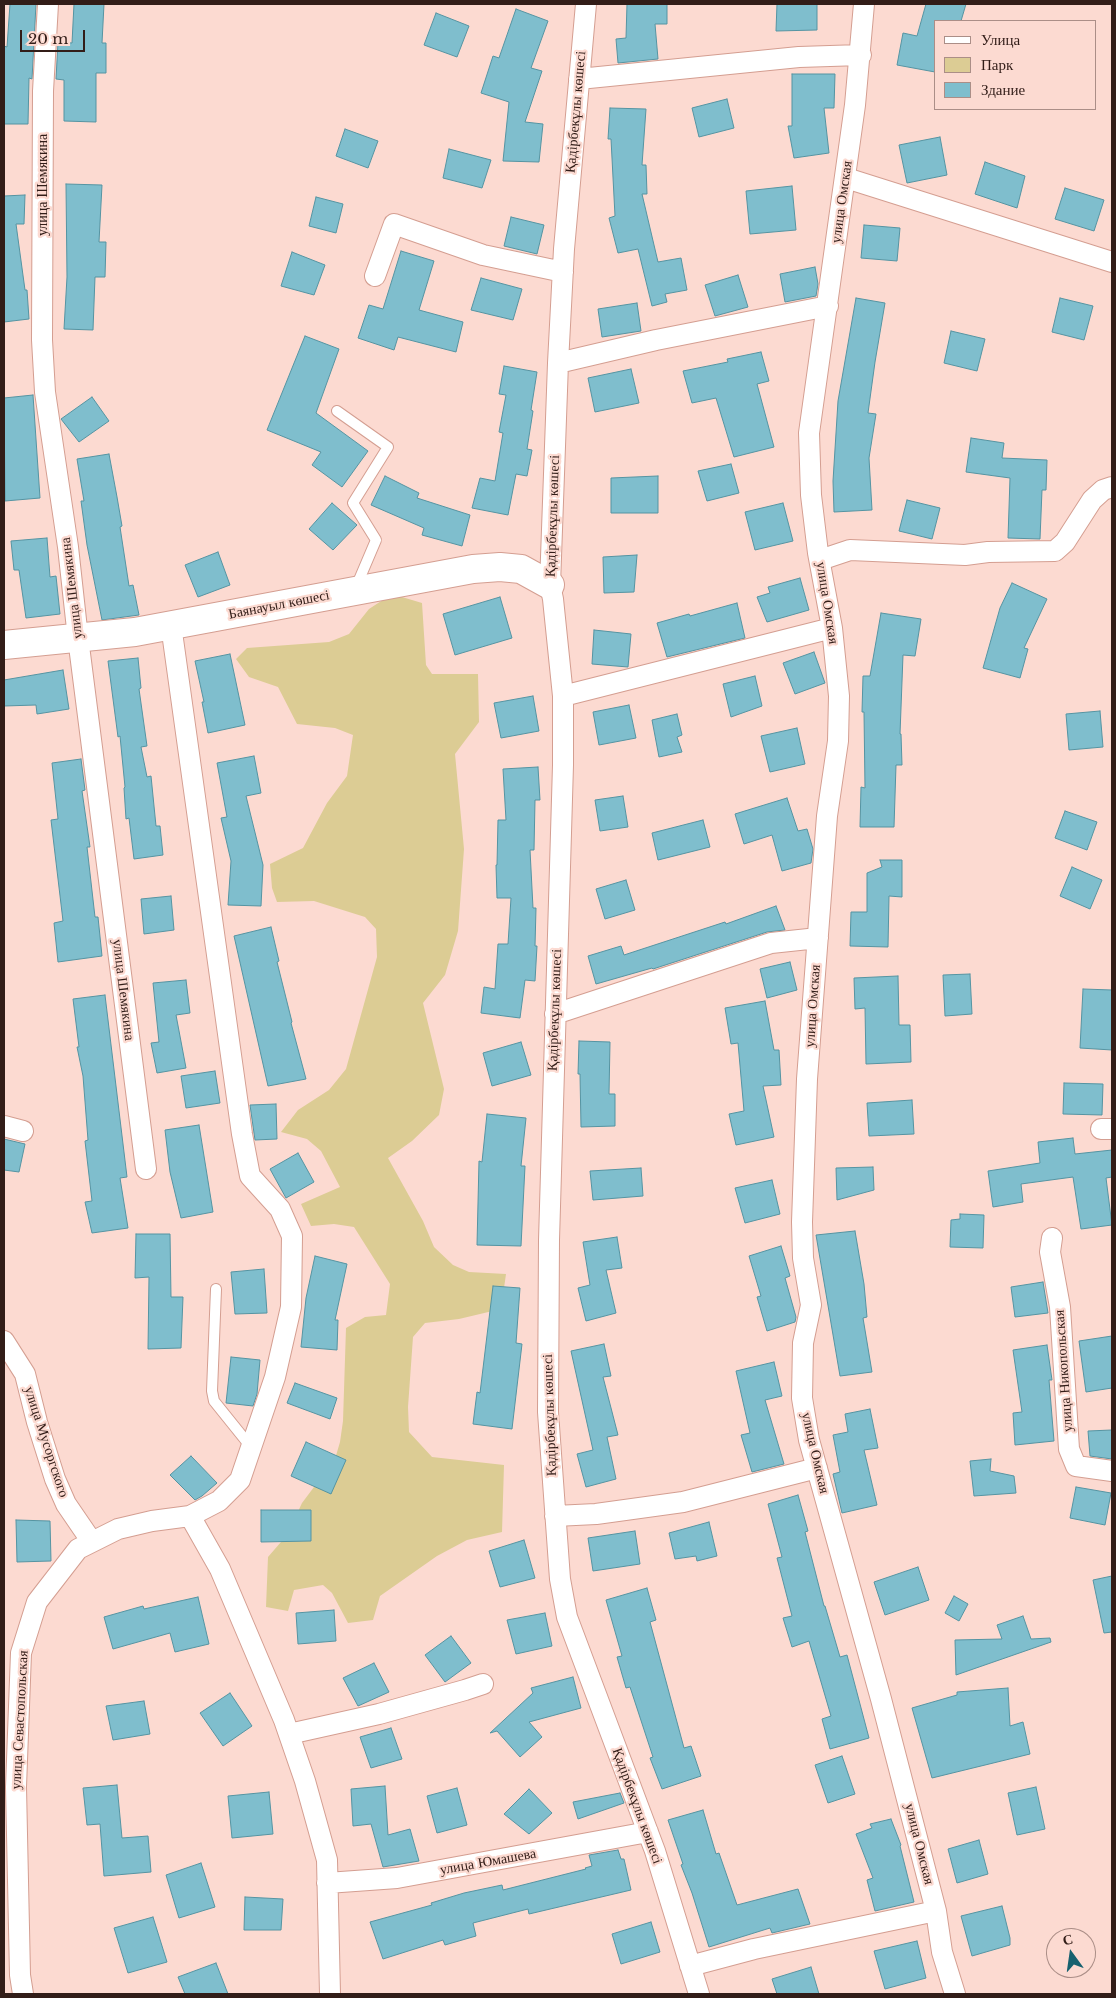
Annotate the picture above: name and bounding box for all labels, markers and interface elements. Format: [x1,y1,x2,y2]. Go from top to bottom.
scale bar [22,20,88,52]
legend [934,20,1096,110]
text: 20 m [28,29,68,48]
text: Улица [981,30,1020,49]
street label: Қадірбекұлы көшесі [562,50,590,174]
text: Парк [981,55,1013,74]
text: Здание [981,80,1025,99]
street label: улица Шемякина [35,134,51,236]
street label: улица Омская [828,160,856,244]
street label: Қадірбекұлы көшесі [542,455,564,577]
street label: улица Шемякина [57,536,87,640]
street label: улица Омская [812,561,842,645]
street label: Баянауыл көшесі [227,587,331,623]
street label: улица Шемякина [108,938,138,1042]
street label: Қадірбекұлы көшесі [544,949,566,1071]
street label: улица Омская [802,964,824,1048]
street label: улица Никопольская [1051,1309,1077,1433]
street label: Қадірбекұлы көшесі [539,1354,561,1476]
street label: улица Мусоргского [20,1385,72,1499]
street label: улица Омская [797,1411,833,1495]
street label: улица Севастопольская [8,1650,32,1790]
street label: Қадірбекұлы көшесі [608,1746,666,1866]
street label: улица Омская [901,1802,937,1886]
street label: улица Юмашева [438,1845,538,1879]
north arrow [1046,1928,1096,1978]
text: С [1061,1929,1075,1949]

